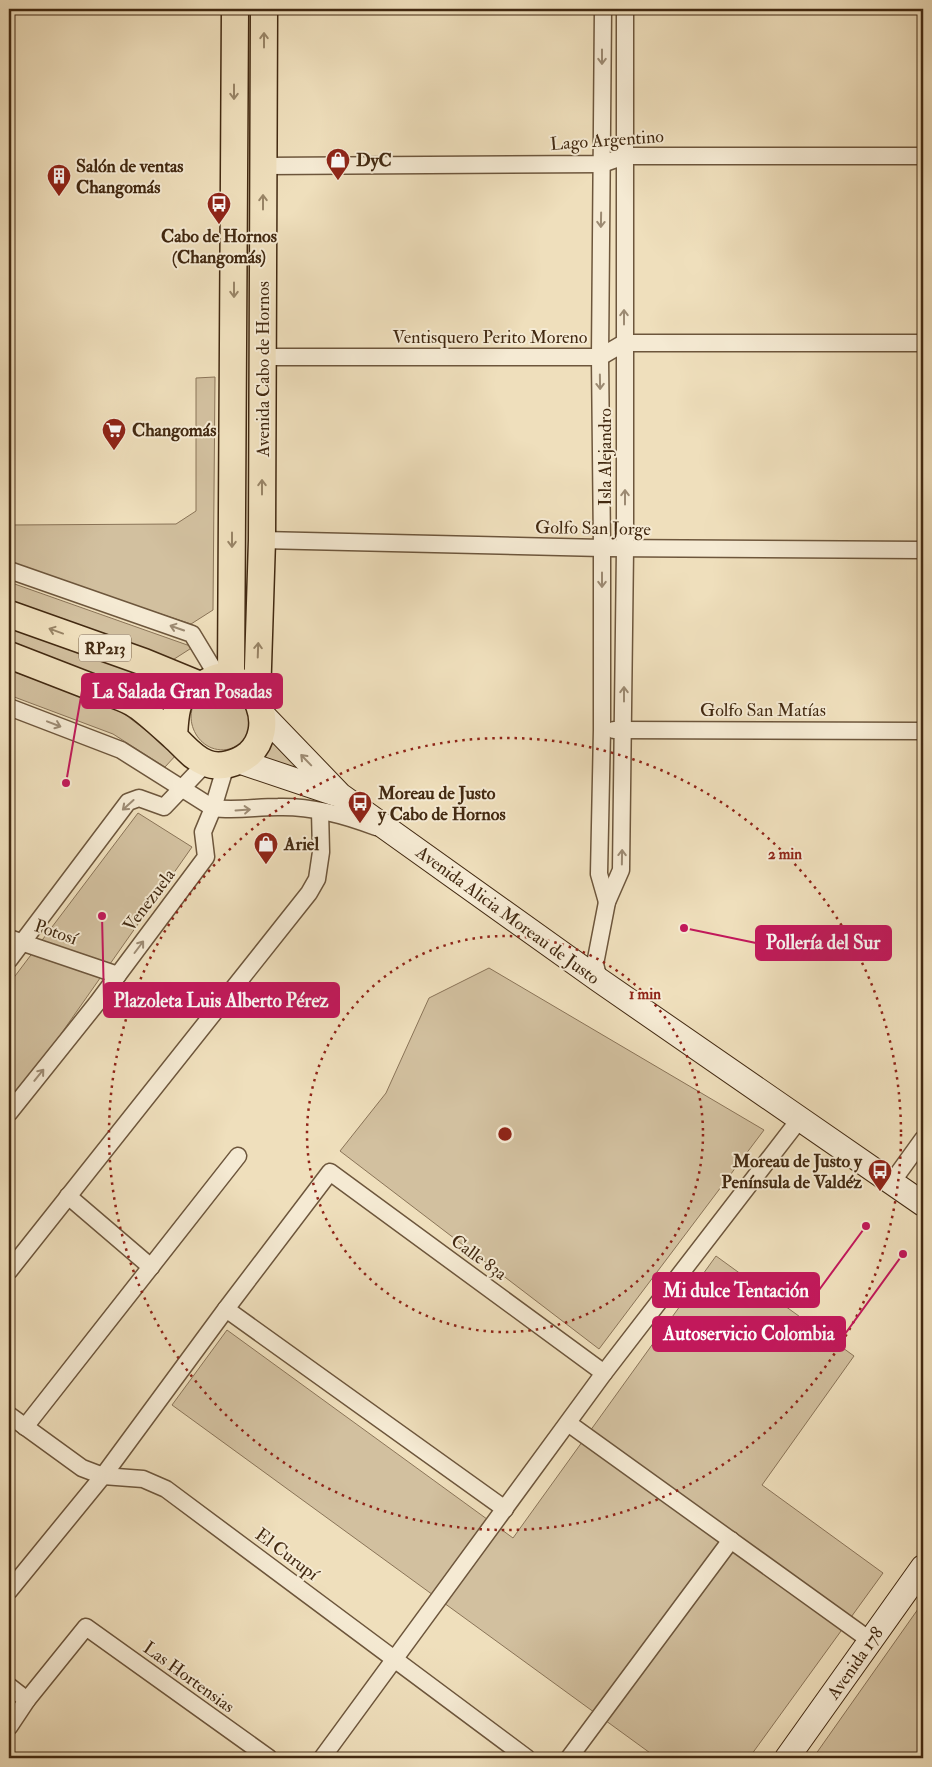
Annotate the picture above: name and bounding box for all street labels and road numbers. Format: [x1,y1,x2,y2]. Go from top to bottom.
street label: Lago Argentino [549,125,665,156]
street label: Avenida Cabo de Hornos [252,281,275,458]
street label: Ventisquero Perito Moreno [392,326,588,349]
street label: Isla Alejandro [594,408,617,506]
street label: Golfo San Jorge [535,516,651,541]
road number: RP213 [79,634,131,661]
street label: Golfo San Matías [700,699,826,722]
street label: Avenida Alicia Moreau de Justo [411,840,604,990]
street label: Venezuela [118,864,181,936]
street label: Potosí [31,914,82,951]
street label: Calle 83a [446,1229,512,1286]
street label: El Curupí [250,1523,324,1586]
street label: Avenida 178 [822,1623,889,1705]
street label: Las Hortensias [138,1637,239,1718]

